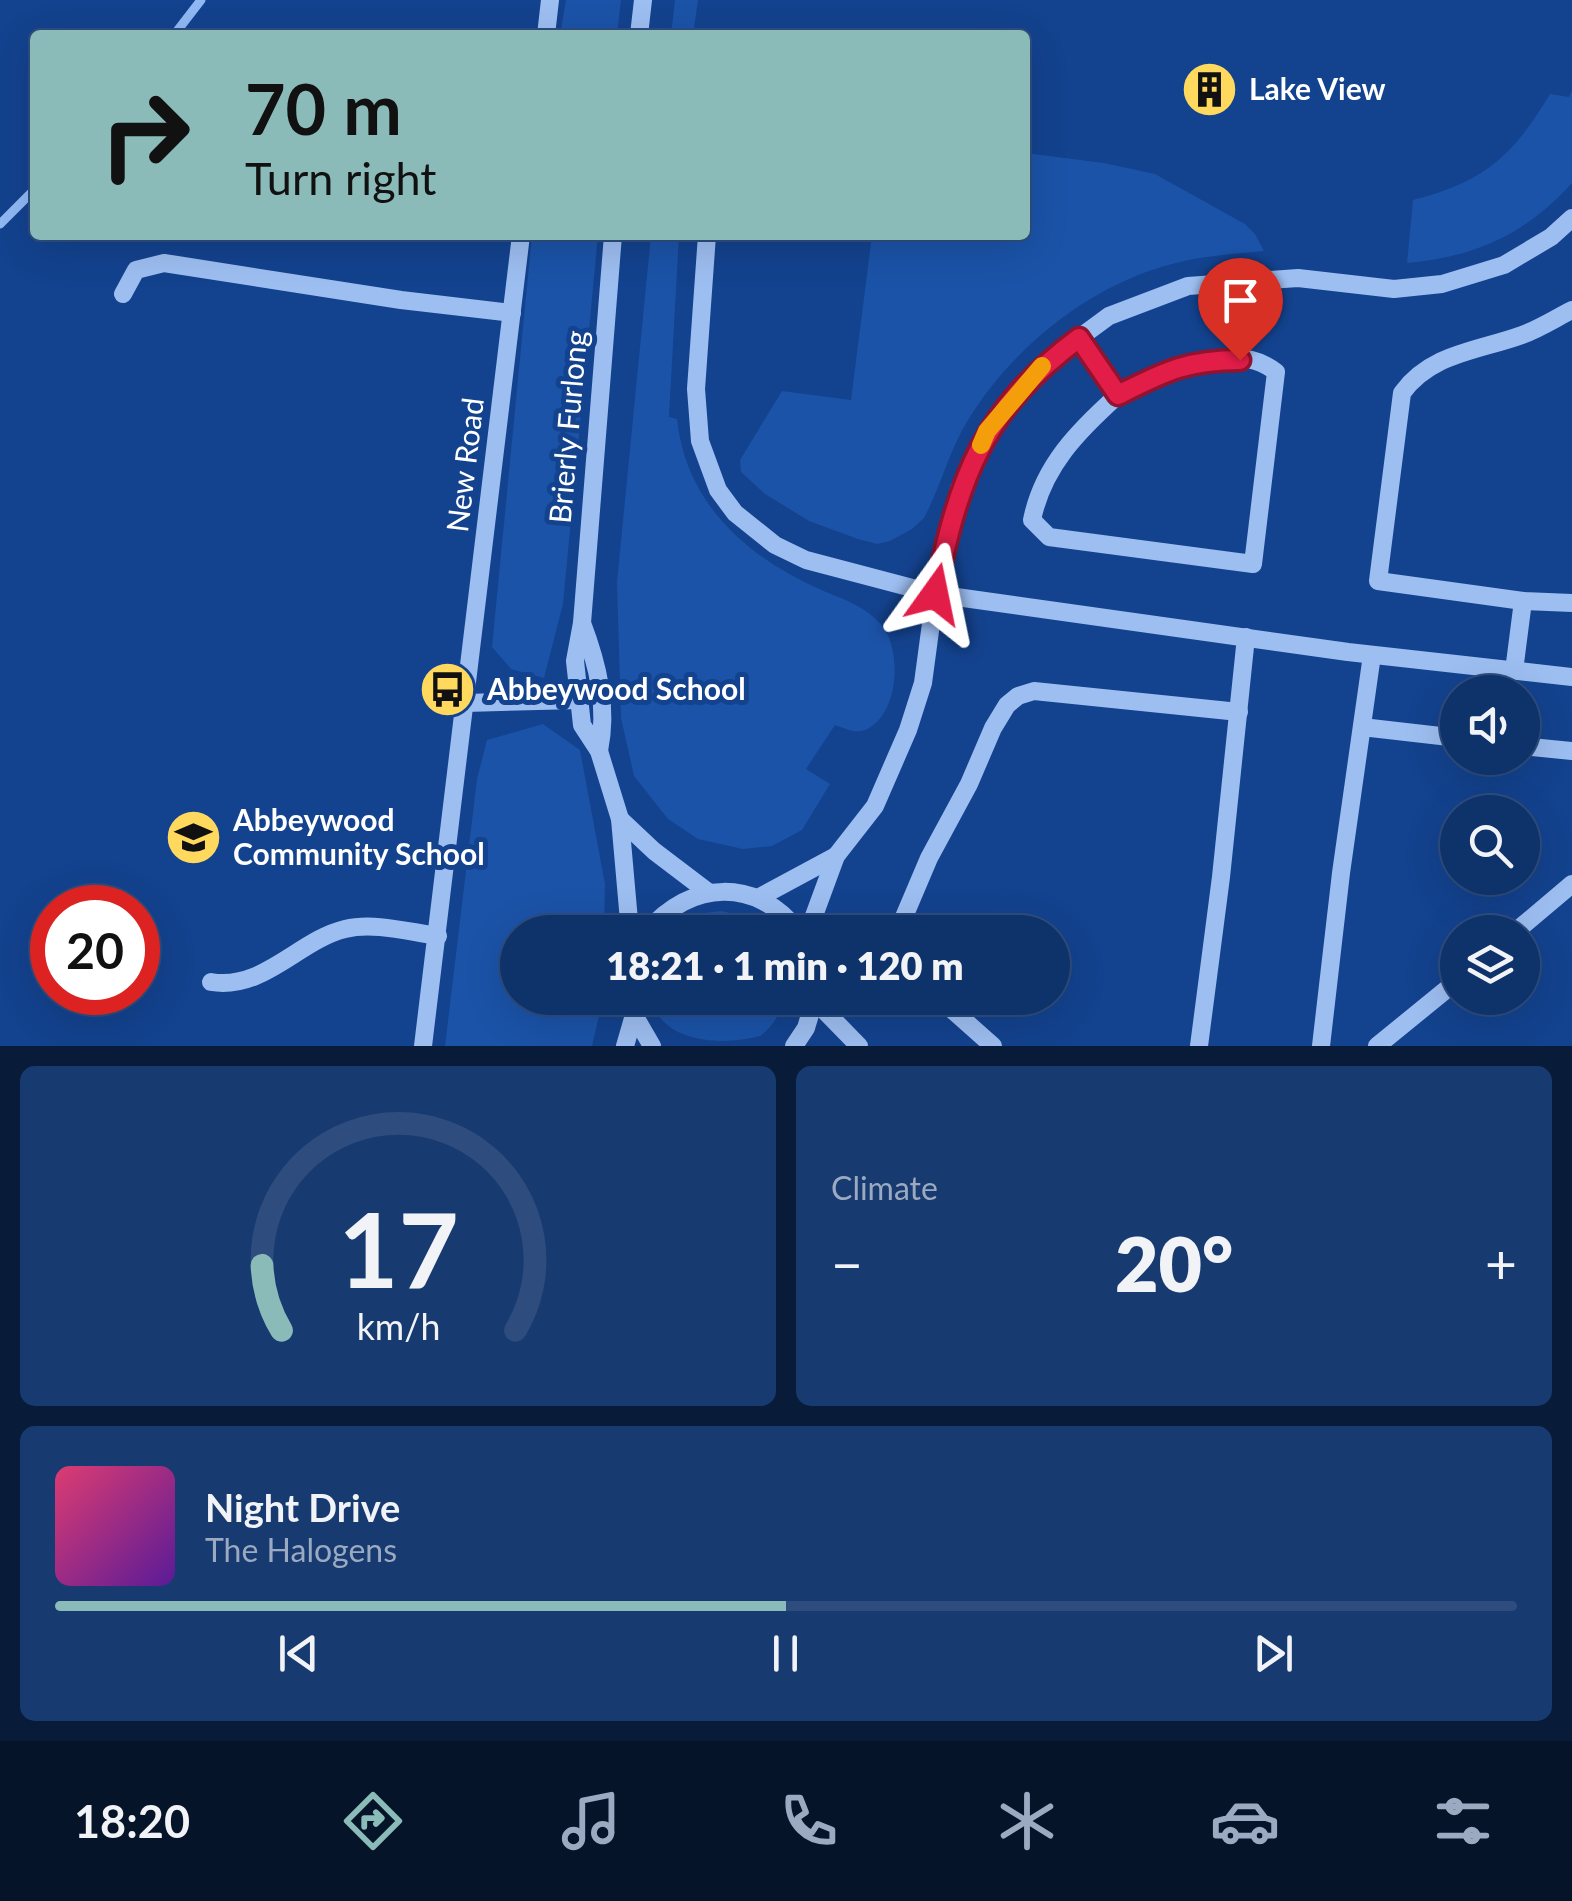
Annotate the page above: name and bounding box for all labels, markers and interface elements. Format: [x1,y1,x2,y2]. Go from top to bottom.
building icon: Lake View [1180,60,1240,120]
text: 70 m [245,66,402,150]
icon: right [80,70,210,200]
place label: Lake View [1249,70,1386,106]
text: Turn right [245,151,436,205]
pin [1198,258,1283,361]
icon: arrive [1213,273,1268,328]
street label: Brierly Furlong [541,329,593,525]
street label: New Road [438,395,490,534]
position arrow [883,542,987,646]
bus stop icon: Abbeywood School [418,660,478,720]
place label: Abbeywood School [486,670,746,706]
map controls [1440,675,1540,1015]
button: sound [1440,675,1540,775]
button: search [1440,795,1540,895]
place label: Abbeywood Community School [232,801,485,871]
school or university icon: Abbeywood Community School [164,808,224,868]
speed limit sign: 20 [30,885,160,1015]
button: layers [1440,915,1540,1015]
text: 18:21 · 1 min · 120 m [606,942,964,988]
text: Climate [831,1168,938,1207]
text: 17 [338,1185,458,1310]
text: 20° [1115,1218,1233,1308]
text: − [831,1230,863,1296]
text: + [1485,1230,1517,1296]
text: km/h [356,1305,440,1348]
text: Night Drive [205,1484,400,1530]
text: The Halogens [205,1530,397,1569]
icon: previous [271,1626,326,1681]
icon: pause [758,1626,813,1681]
icon: next [1246,1626,1301,1681]
icon: directions [338,1786,408,1856]
icon: music [556,1786,626,1856]
icon: phone [774,1786,844,1856]
icon: climate [992,1786,1062,1856]
icon: car [1210,1786,1280,1856]
icon: filters [1428,1786,1498,1856]
text: 18:20 [74,1794,190,1848]

